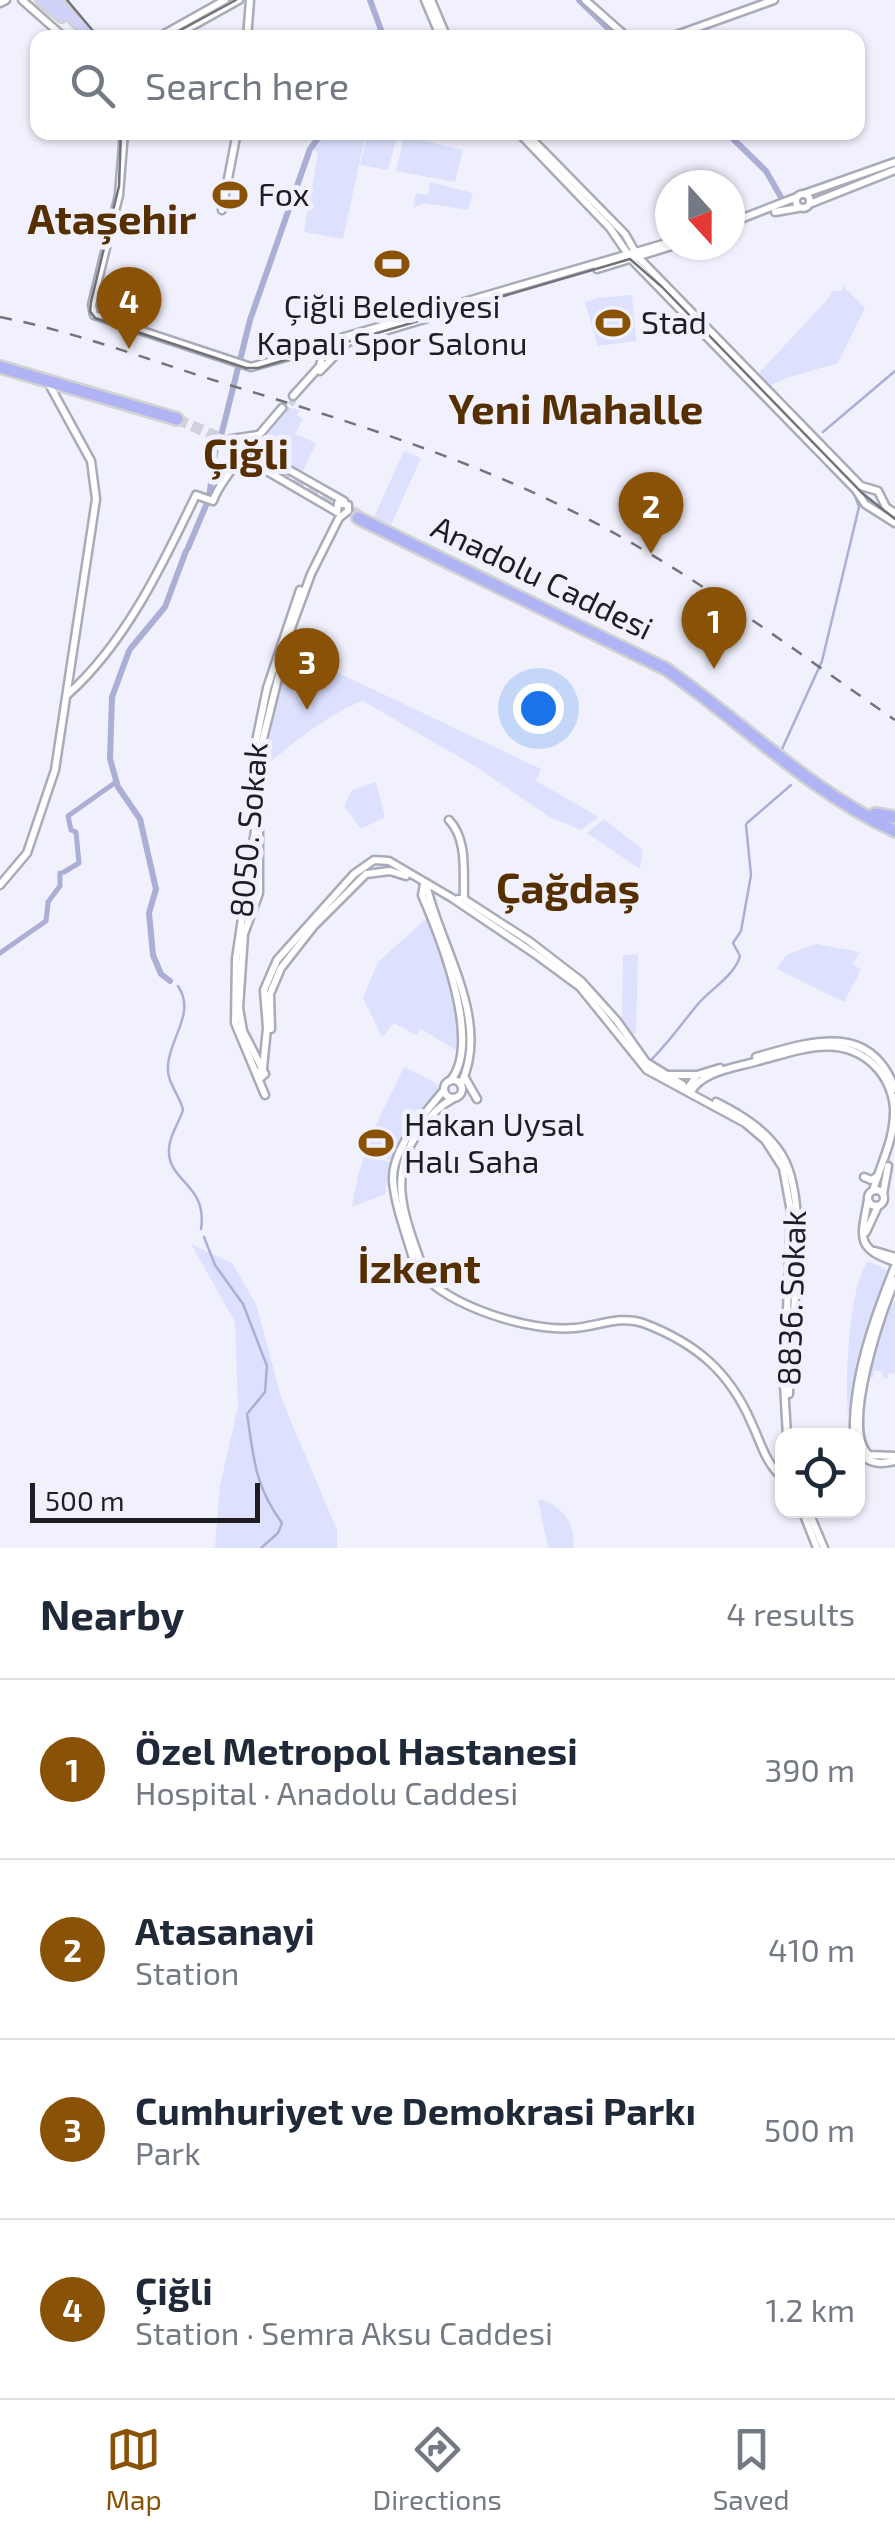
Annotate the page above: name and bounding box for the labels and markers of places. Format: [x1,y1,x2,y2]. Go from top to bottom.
place label: Fox [258,174,310,212]
sports icon: Fox [211,176,249,214]
sports icon: Çiğli Belediyesi Kapalı Spor Salonu [373,245,411,283]
pin: 4 [96,266,162,349]
place label: Çiğli Belediyesi Kapalı Spor Salonu [256,286,528,361]
place label: Stad [641,302,707,340]
sports icon: Stad [594,304,632,342]
pin: 2 [618,472,684,554]
pin: 1 [682,586,746,669]
pin: 3 [274,628,340,710]
place label: Hakan Uysal Halı Saha [404,1104,585,1179]
sports icon: Hakan Uysal Halı Saha [357,1124,395,1162]

